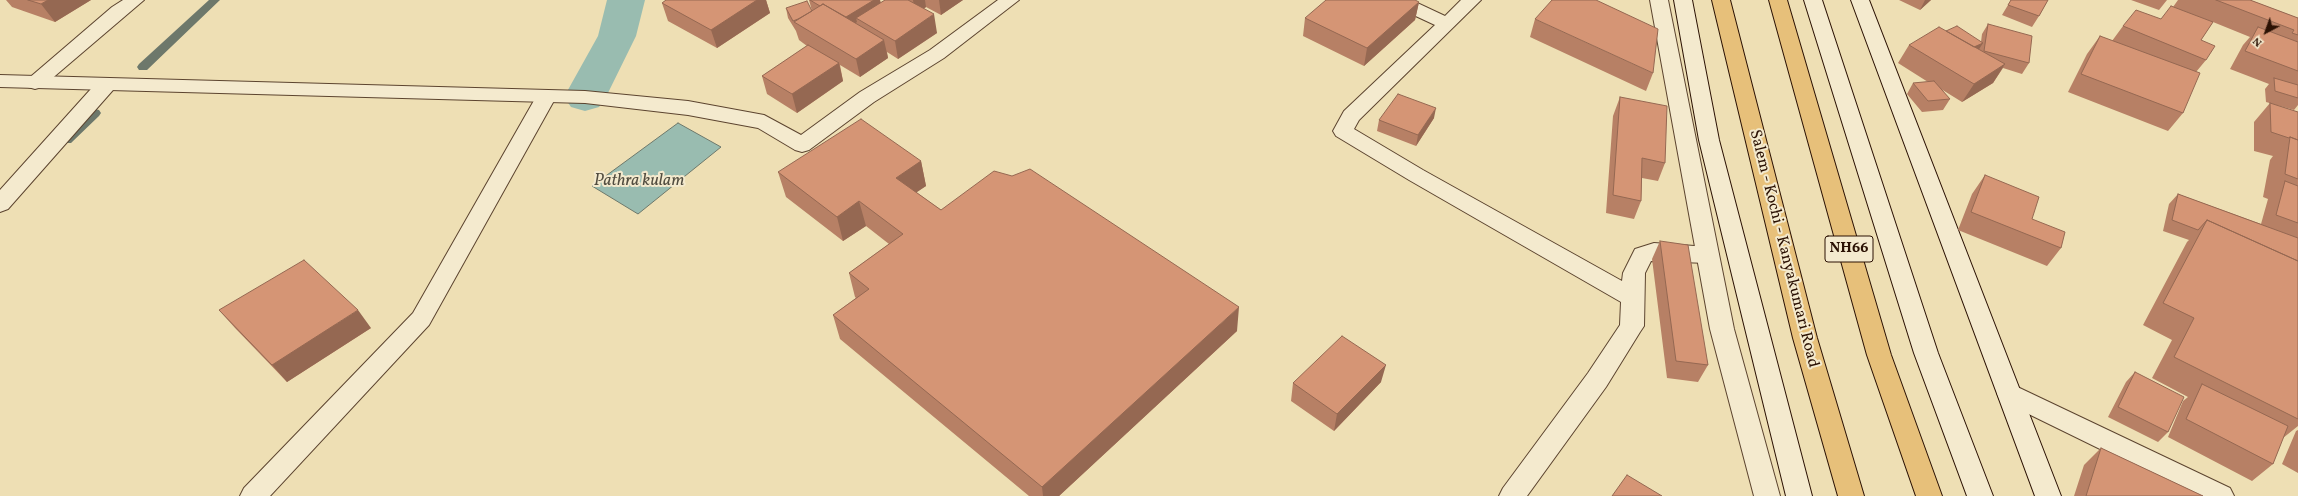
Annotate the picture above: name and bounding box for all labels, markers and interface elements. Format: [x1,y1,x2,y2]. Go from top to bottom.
north arrow [2246,12,2286,52]
text: N [2250,33,2266,50]
street label: Salem - Kochi - Kanyakumari Road [1744,128,1822,370]
water label: Pathra kulam [594,172,684,192]
road number: NH66 [1825,236,1873,262]

